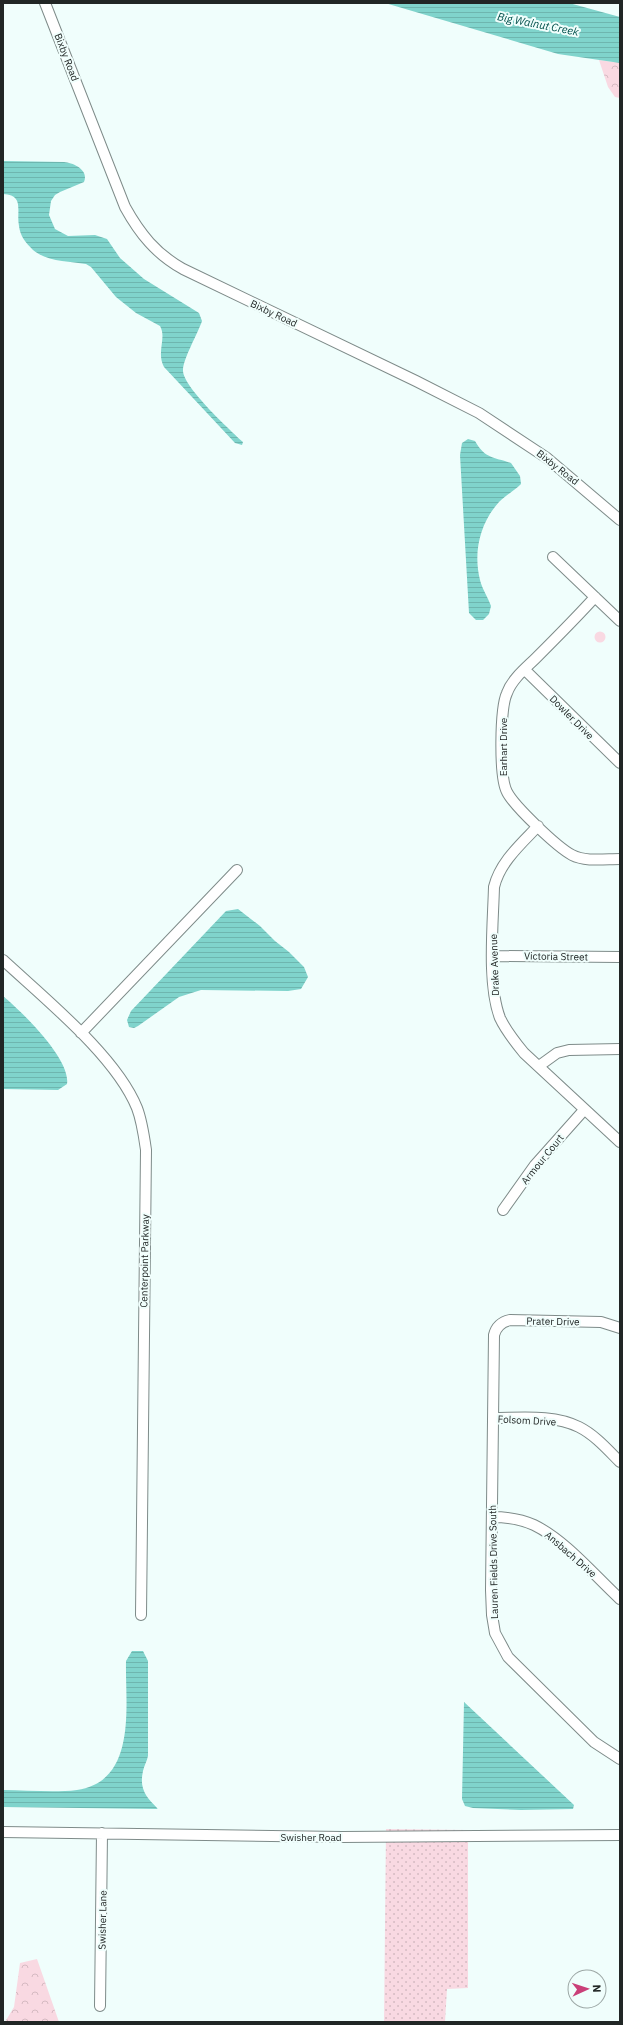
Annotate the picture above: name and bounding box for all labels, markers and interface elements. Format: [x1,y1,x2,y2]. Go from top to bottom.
water label: Big Walnut Creek [496,9,580,39]
street label: Bixby Road [51,31,82,83]
street label: Bixby Road [248,297,299,330]
street label: Bixby Road [534,447,581,488]
street label: Dowler Drive [547,692,597,743]
street label: Earhart Drive [497,717,510,776]
street label: Drake Avenue [487,933,502,996]
street label: Victoria Street [524,949,589,964]
street label: Armour Court [518,1131,567,1187]
street label: Centerpoint Parkway [137,1214,152,1308]
street label: Prater Drive [526,1315,580,1328]
street label: Folsom Drive [497,1412,557,1429]
street label: Lauren Fields Drive South [486,1505,501,1619]
street label: Ansbach Drive [542,1528,600,1581]
street label: Swisher Road [280,1831,342,1844]
street label: Swisher Lane [95,1890,110,1950]
north arrow [567,1969,607,2009]
text: N [590,1984,604,1993]

